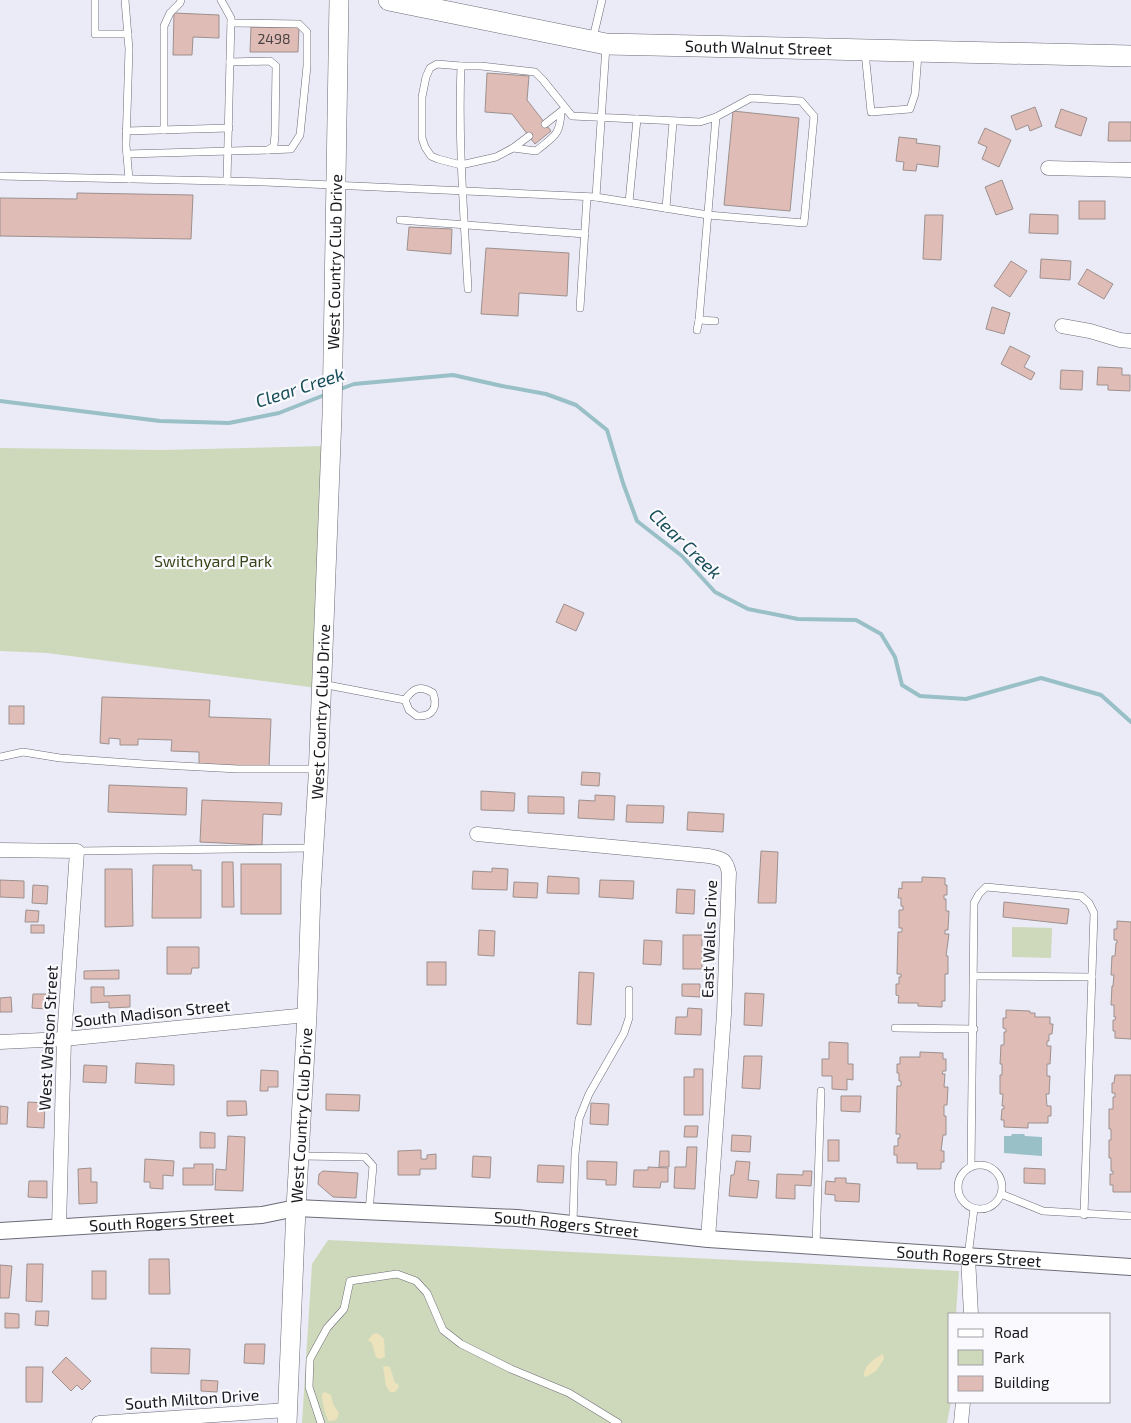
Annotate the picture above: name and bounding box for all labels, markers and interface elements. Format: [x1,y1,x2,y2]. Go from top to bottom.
house number: 2498 [258,30,290,47]
street label: South Walnut Street [685,36,832,58]
street label: West Country Club Drive [323,174,345,350]
water label: Clear Creek [252,362,347,412]
water label: Clear Creek [645,503,726,583]
park label: Switchyard Park [154,551,272,570]
street label: West Country Club Drive [307,624,333,800]
street label: East Walls Drive [697,880,720,998]
street label: West Watson Street [34,965,61,1111]
street label: South Madison Street [73,995,231,1030]
street label: West Country Club Drive [286,1027,315,1204]
street label: South Rogers Street [89,1207,235,1235]
street label: South Rogers Street [494,1207,640,1240]
street label: South Rogers Street [896,1241,1042,1270]
legend [948,1313,1111,1403]
text: Road [994,1323,1029,1341]
text: Park [994,1348,1025,1366]
text: Building [994,1373,1050,1391]
street label: South Milton Drive [124,1384,260,1413]

